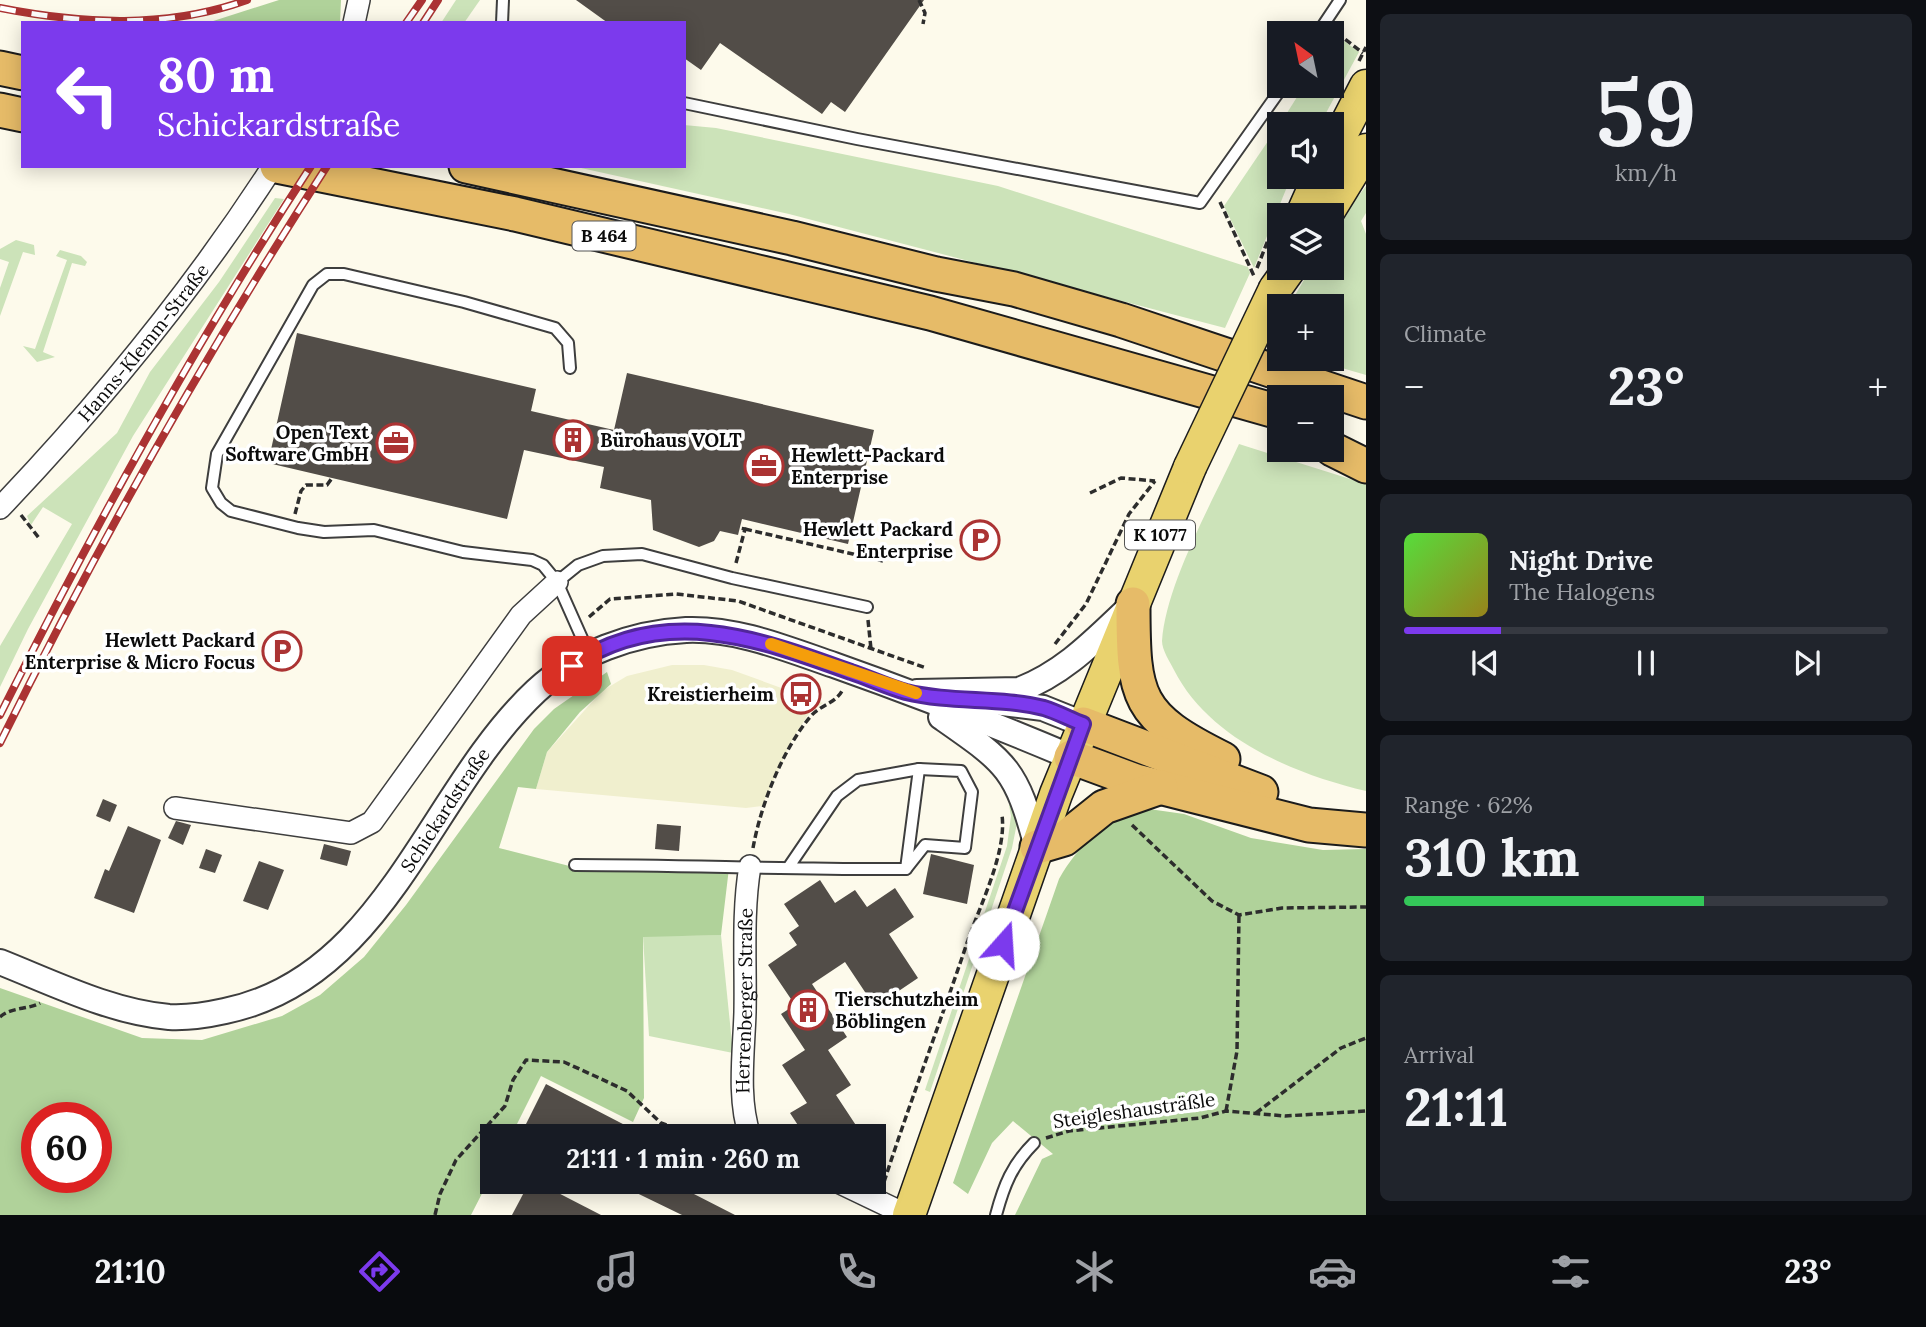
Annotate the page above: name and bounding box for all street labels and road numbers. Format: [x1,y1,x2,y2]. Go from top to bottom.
road number: B 464 [572,222,636,250]
street label: Hanns-Klemm-Straße [72,259,214,427]
road number: K 1077 [1125,520,1195,550]
street label: Schickardstraße [395,743,495,877]
street label: Herrenberger Straße [730,908,758,1094]
street label: Steigleshausträßle [1051,1087,1217,1133]

